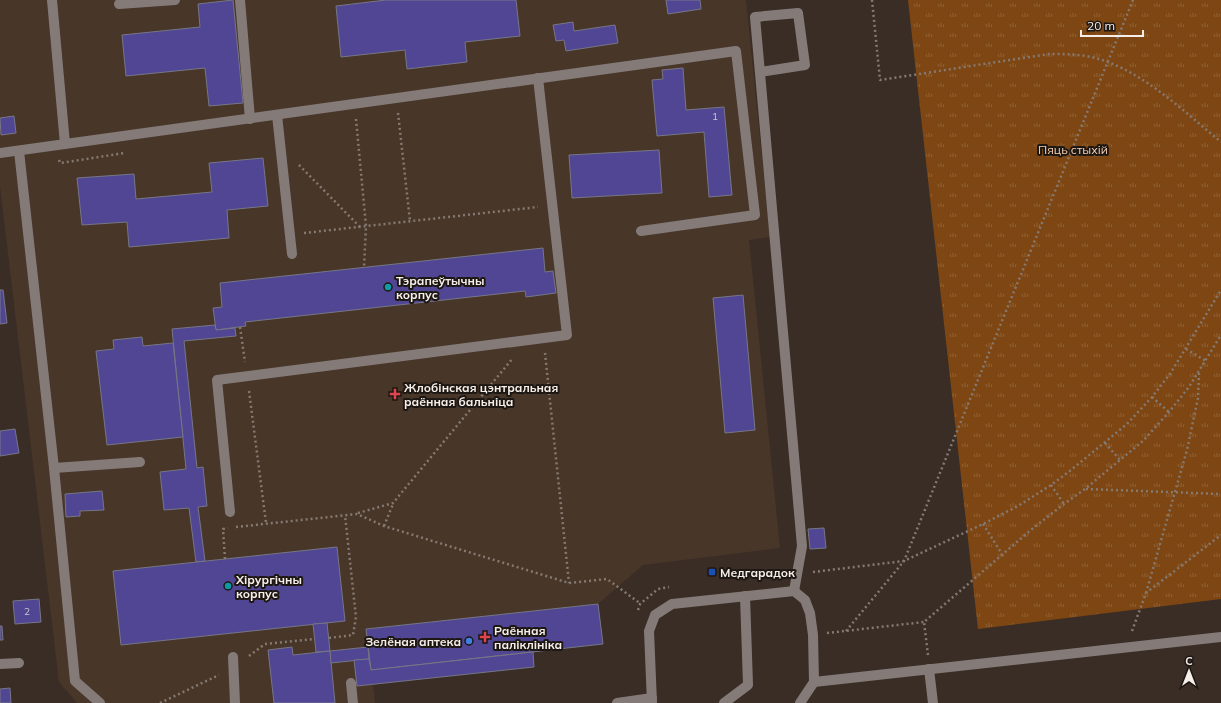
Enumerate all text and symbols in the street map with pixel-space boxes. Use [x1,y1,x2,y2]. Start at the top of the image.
scale bar [1081,12,1143,38]
text: 20 m [1087,18,1115,33]
house number: 1 [712,110,718,123]
park label: Пяць стыхій [1038,142,1108,157]
place label: Тэрапеўтычны корпус [396,273,484,302]
marker: Тэрапеўтычны корпус [383,282,393,292]
place label: Жлобінская цэнтральная раённая бальніца [404,380,558,409]
marker: Жлобінская цэнтральная раённая бальніца [389,388,401,400]
place label: Медгарадок [720,565,795,580]
marker: Медгарадок [707,567,717,577]
place label: Хірургічны корпус [235,572,302,601]
marker: Хірургічны корпус [223,581,233,591]
house number: 2 [24,605,30,618]
place label: Раённая паліклініка [494,623,562,652]
marker: Раённая паліклініка [479,631,491,643]
place label: Зелёная аптека [365,634,461,649]
marker: Зелёная аптека [464,636,474,646]
north arrow [1169,651,1209,691]
text: С [1185,654,1193,668]

